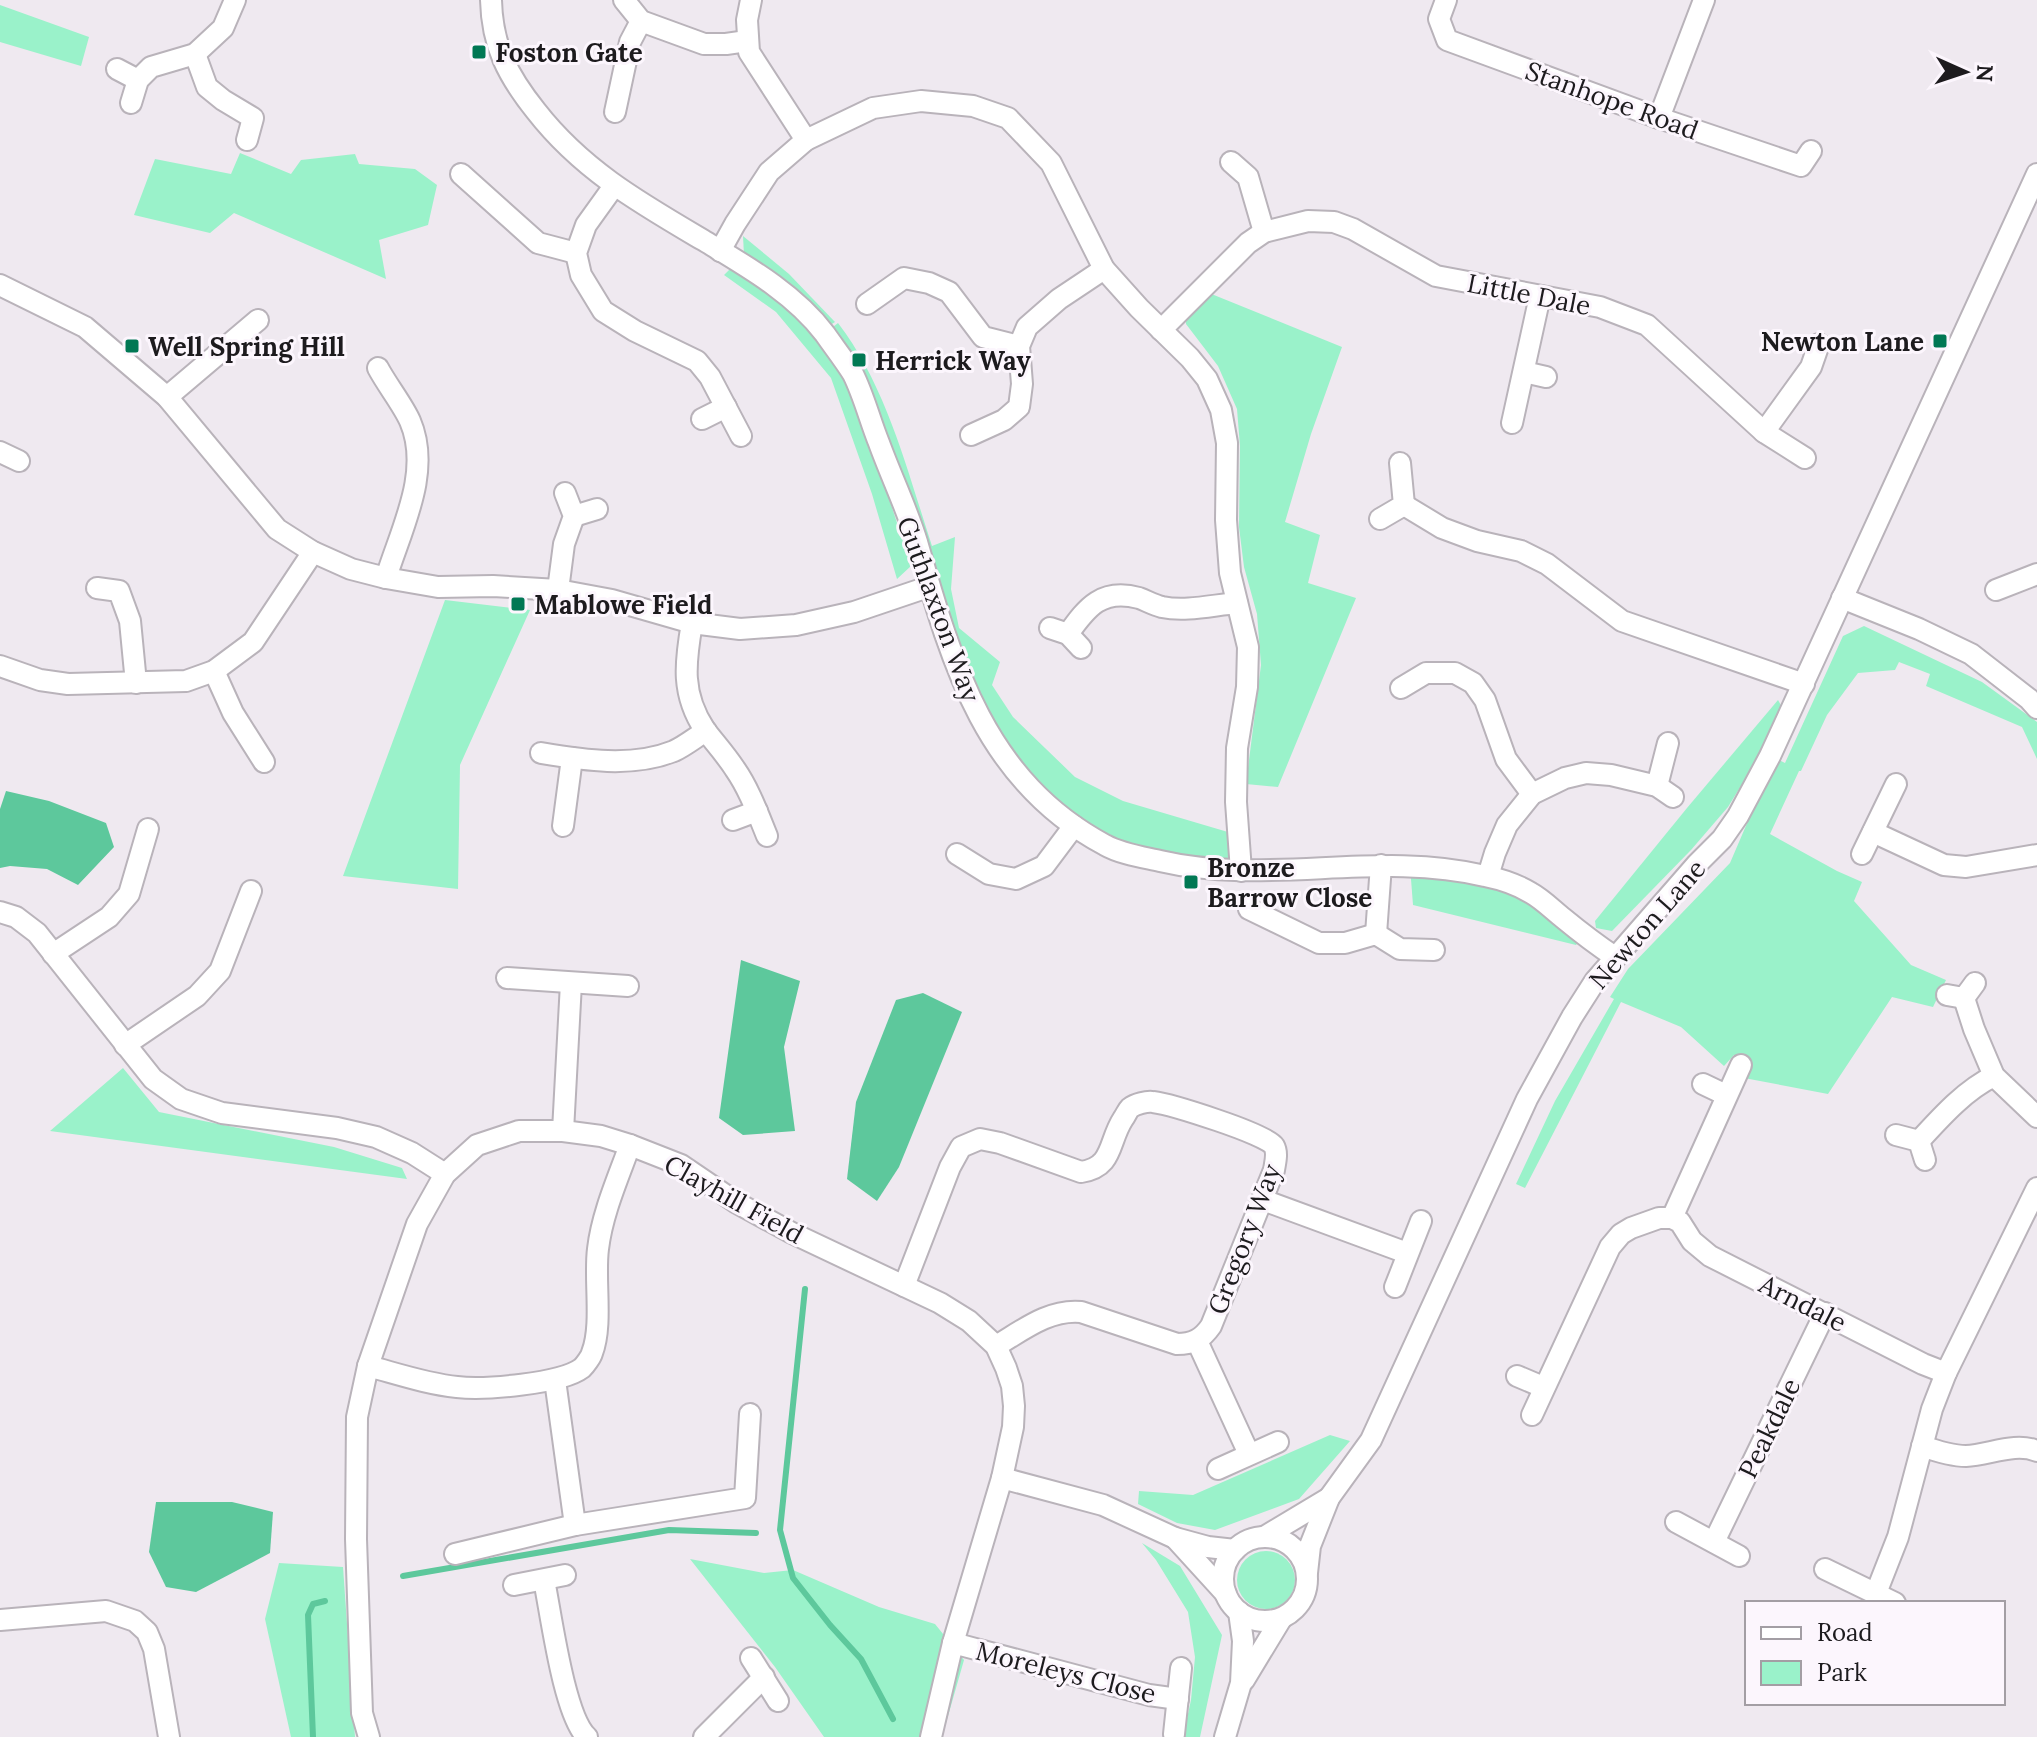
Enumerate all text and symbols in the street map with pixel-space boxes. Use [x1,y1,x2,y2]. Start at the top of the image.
north arrow [1925,32,2005,112]
place label: Foston Gate [495,36,643,69]
marker: Foston Gate [470,43,488,61]
street label: Stanhope Road [1521,53,1703,147]
text: N [1971,64,1999,82]
street label: Little Dale [1465,266,1593,322]
place label: Newton Lane [1761,325,1924,358]
place label: Well Spring Hill [148,330,345,363]
marker: Newton Lane [1931,332,1949,350]
marker: Well Spring Hill [123,337,141,355]
place label: Herrick Way [875,344,1031,377]
marker: Herrick Way [850,351,868,369]
street label: Guthlaxton Way [890,512,988,706]
place label: Mablowe Field [534,588,712,621]
marker: Mablowe Field [509,595,527,613]
place label: Bronze Barrow Close [1207,851,1372,914]
street label: Newton Lane [1582,852,1712,996]
marker: Bronze Barrow Close [1182,873,1200,891]
street label: Clayhill Field [659,1147,809,1251]
street label: Gregory Way [1200,1159,1288,1319]
street label: Arndale [1753,1267,1852,1339]
street label: Peakdale [1731,1373,1807,1483]
legend [1745,1601,2005,1705]
text: Road [1817,1617,1873,1648]
street label: Moreleys Close [973,1634,1159,1710]
text: Park [1817,1657,1867,1688]

